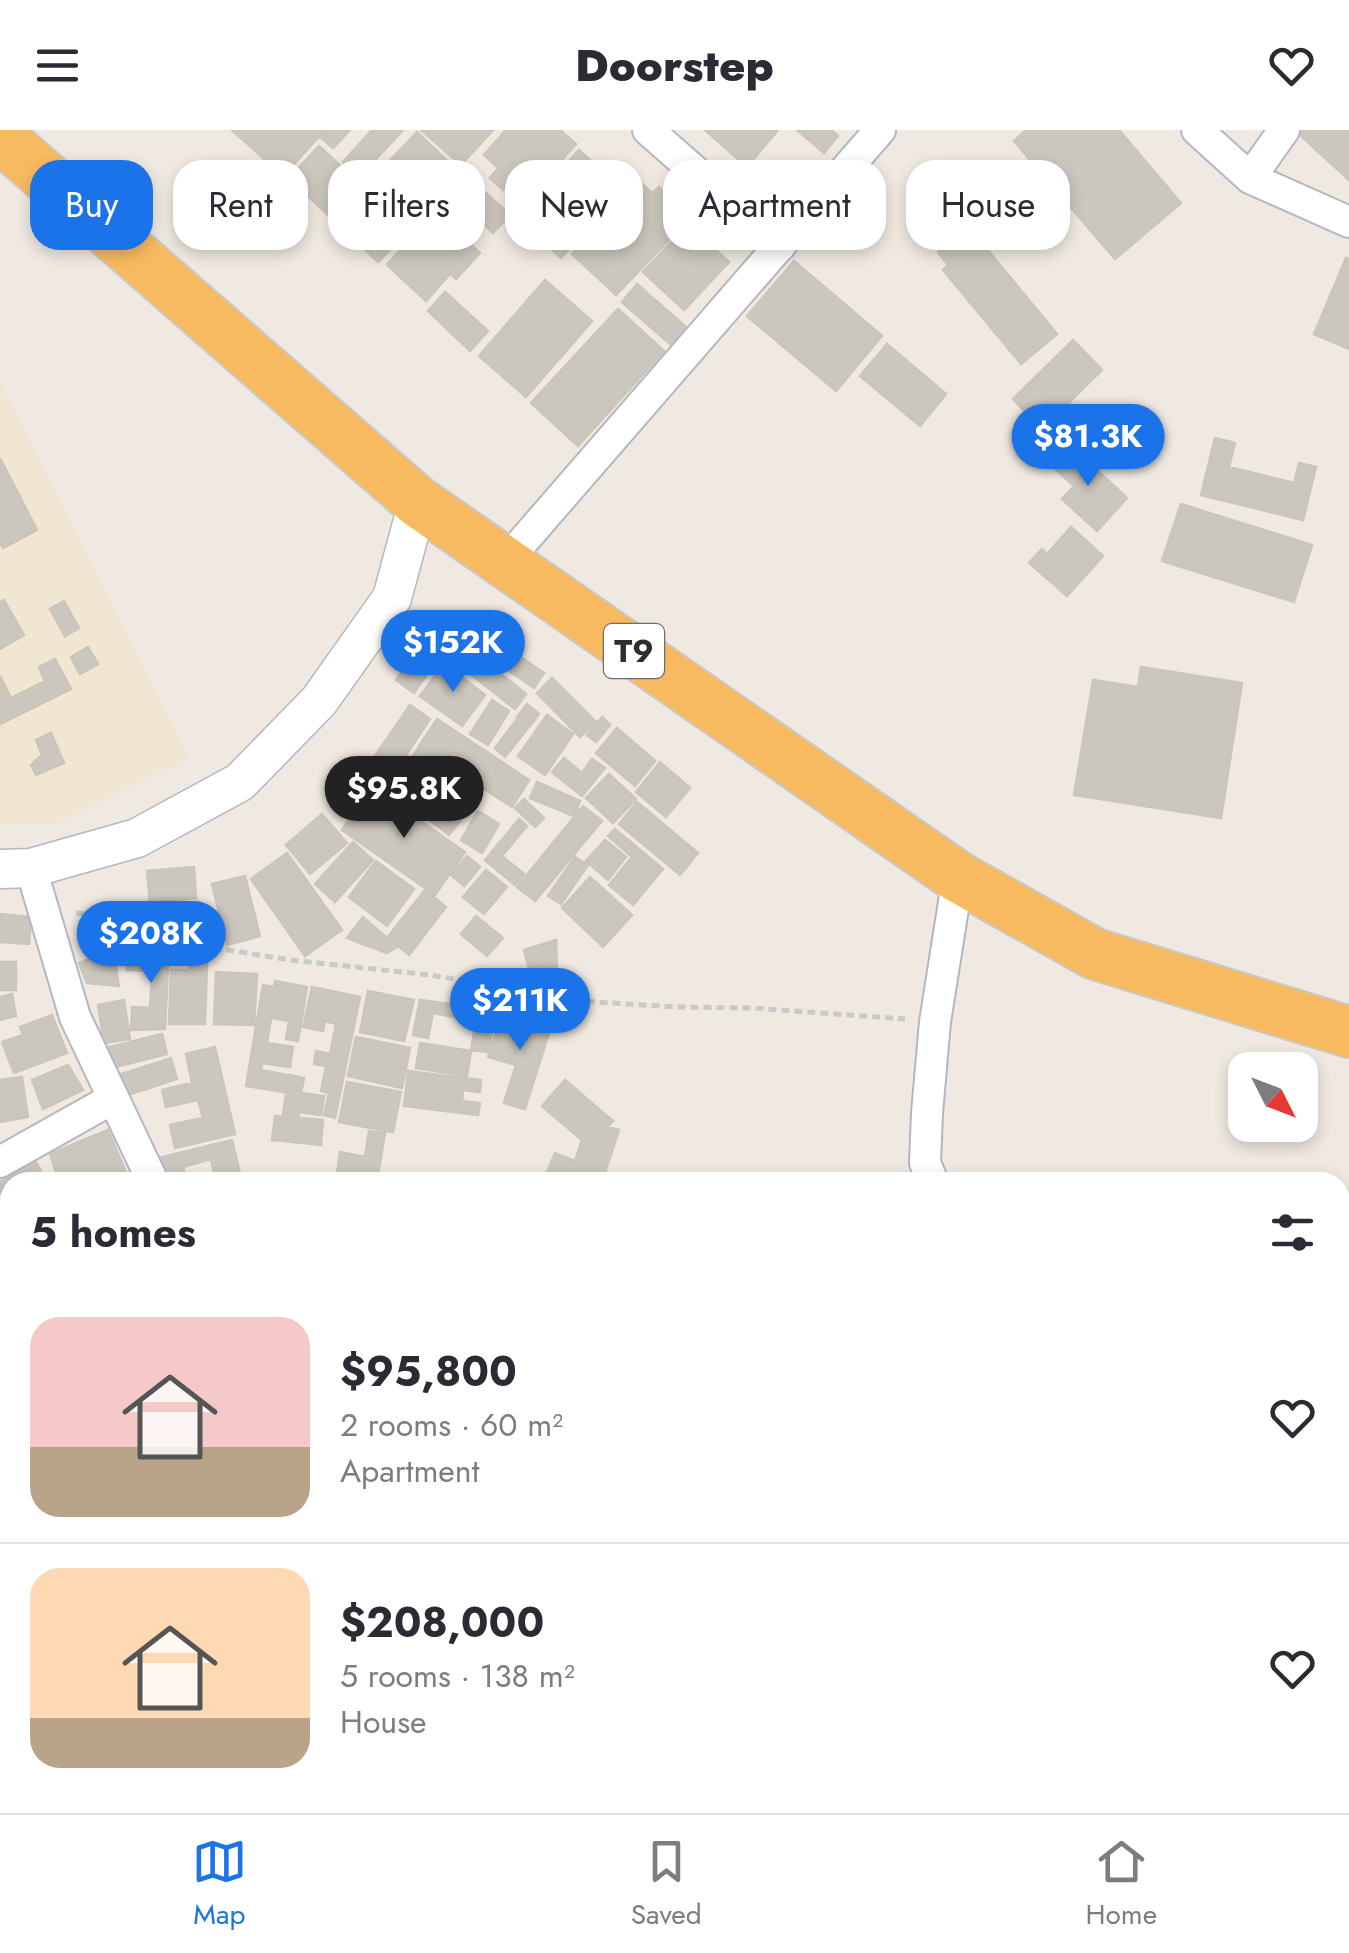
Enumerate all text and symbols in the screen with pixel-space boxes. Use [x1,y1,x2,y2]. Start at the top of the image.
text: Doorstep [575,33,774,98]
icon: menu [30,38,85,93]
icon: heart [1264,38,1319,93]
chip: Buy [30,160,153,250]
chip: Rent [173,160,308,250]
chip: Filters [328,160,485,250]
chip: New [505,160,643,250]
chip: Apartment [663,160,886,250]
chip: House [906,160,1070,250]
pin: $81.3K [1007,404,1169,489]
text: $81.3K [1034,413,1142,459]
pin: $152K [383,610,523,695]
text: $152K [403,619,503,665]
road number: T9 [604,624,664,678]
pin: $95.8K [323,756,485,841]
text: $95.8K [347,765,461,811]
pin: $208K [81,901,221,986]
text: $208K [99,910,203,956]
pin: $211K [450,968,590,1053]
text: $211K [472,977,568,1023]
north arrow [1228,1052,1318,1142]
map controls [1228,1052,1318,1142]
text: 5 homes [30,1202,196,1263]
icon: filters [1265,1205,1320,1260]
text: $95,800 [340,1341,517,1402]
icon: home [110,1357,230,1477]
icon: heart [1265,1390,1320,1445]
text: 2 rooms · 60 m² [340,1402,563,1448]
text: Apartment [340,1448,479,1494]
text: $208,000 [340,1592,544,1653]
icon: home [110,1608,230,1728]
icon: heart [1265,1641,1320,1696]
text: 5 rooms · 138 m² [340,1653,575,1699]
text: House [340,1699,427,1745]
tab: Map [192,1834,247,1935]
tab: Saved [631,1834,702,1935]
tab: Home [1085,1834,1157,1935]

